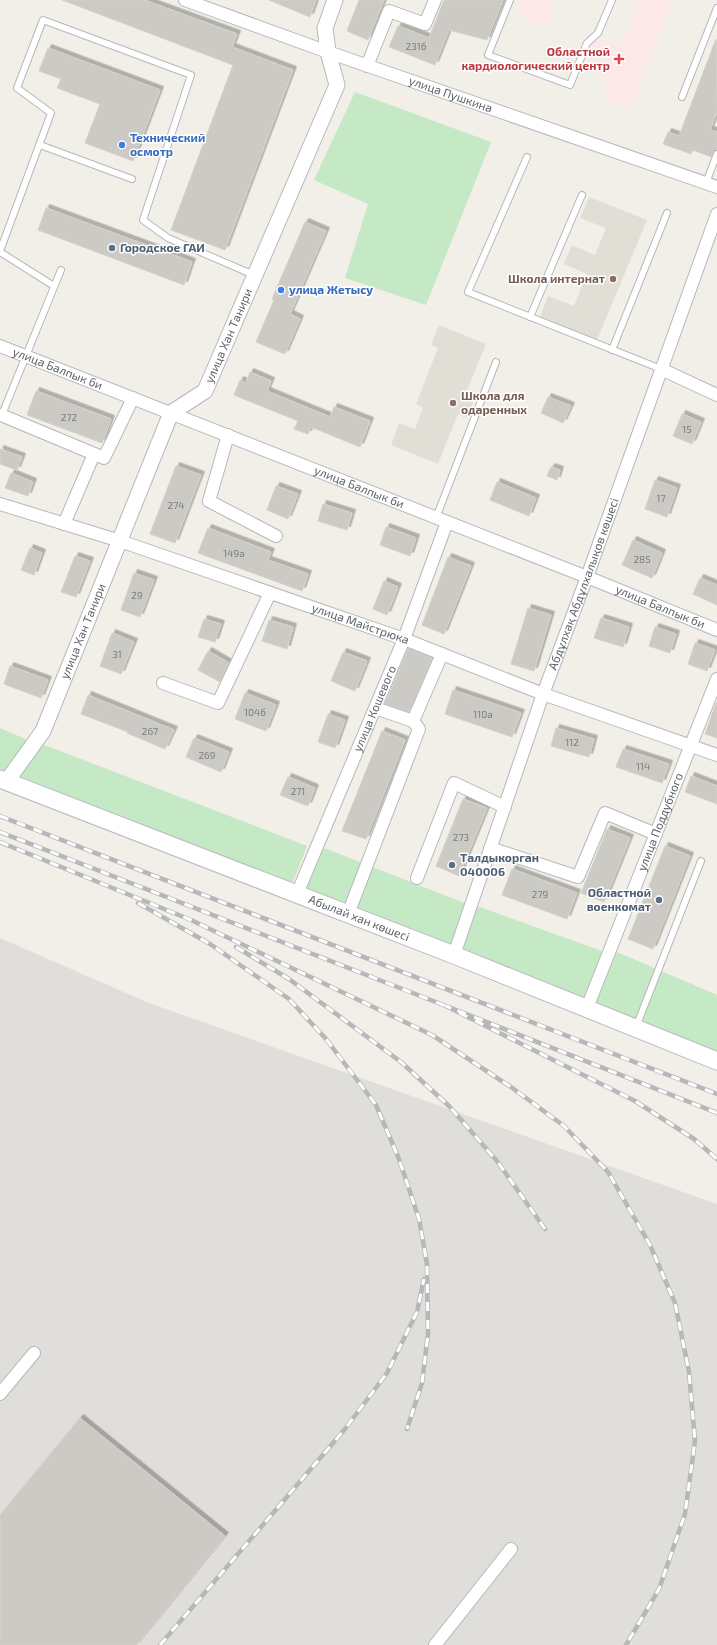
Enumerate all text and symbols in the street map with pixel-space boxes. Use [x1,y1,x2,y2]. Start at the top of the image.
house number: 231б [406,40,427,52]
place label: Областной кардиологический центр [461,44,610,72]
marker: Областной кардиологический центр [613,53,625,65]
street label: улица Пушкина [407,73,495,115]
place label: Технический осмотр [130,130,205,158]
marker: Технический осмотр [117,140,127,150]
place label: Городское ГАИ [120,240,205,254]
marker: Городское ГАИ [107,243,117,253]
place label: Школа интернат [508,271,605,285]
marker: Школа интернат [608,274,618,284]
place label: улица Жетысу [289,282,373,296]
marker: улица Жетысу [276,285,286,295]
street label: улица Хан Танири [201,286,254,385]
street label: улица Балпык би [11,344,105,392]
place label: Школа для одаренных [461,388,527,416]
marker: Школа для одаренных [448,398,458,408]
house number: 272 [61,411,78,423]
house number: 15 [682,423,692,435]
street label: улица Балпык би [312,462,407,510]
house number: 17 [656,492,666,504]
street label: Абдұлхақ Абдұлхалықов көшесі [545,496,621,672]
house number: 274 [168,499,184,511]
house number: 149а [223,547,245,559]
house number: 285 [633,553,651,565]
street label: улица Хан Танири [57,581,108,681]
street label: улица Балпык би [613,581,708,630]
house number: 29 [131,589,143,601]
street label: улица Майстрюка [310,600,412,646]
house number: 31 [112,648,122,660]
street label: улица Кошевого [350,663,398,754]
house number: 104б [244,706,266,718]
house number: 110а [473,708,493,720]
house number: 267 [142,725,158,737]
house number: 112 [565,736,579,748]
house number: 269 [198,749,216,761]
house number: 114 [636,760,650,772]
street label: улица Поддубного [634,770,685,873]
house number: 271 [291,785,305,797]
house number: 273 [453,831,469,843]
place label: Талдыкорган 040006 [460,850,539,878]
marker: Талдыкорган 040006 [447,860,457,870]
place label: Областной военкомат [587,885,651,913]
house number: 279 [532,888,549,900]
street label: Абылай хан көшесі [307,891,412,943]
marker: Областной военкомат [654,895,664,905]

